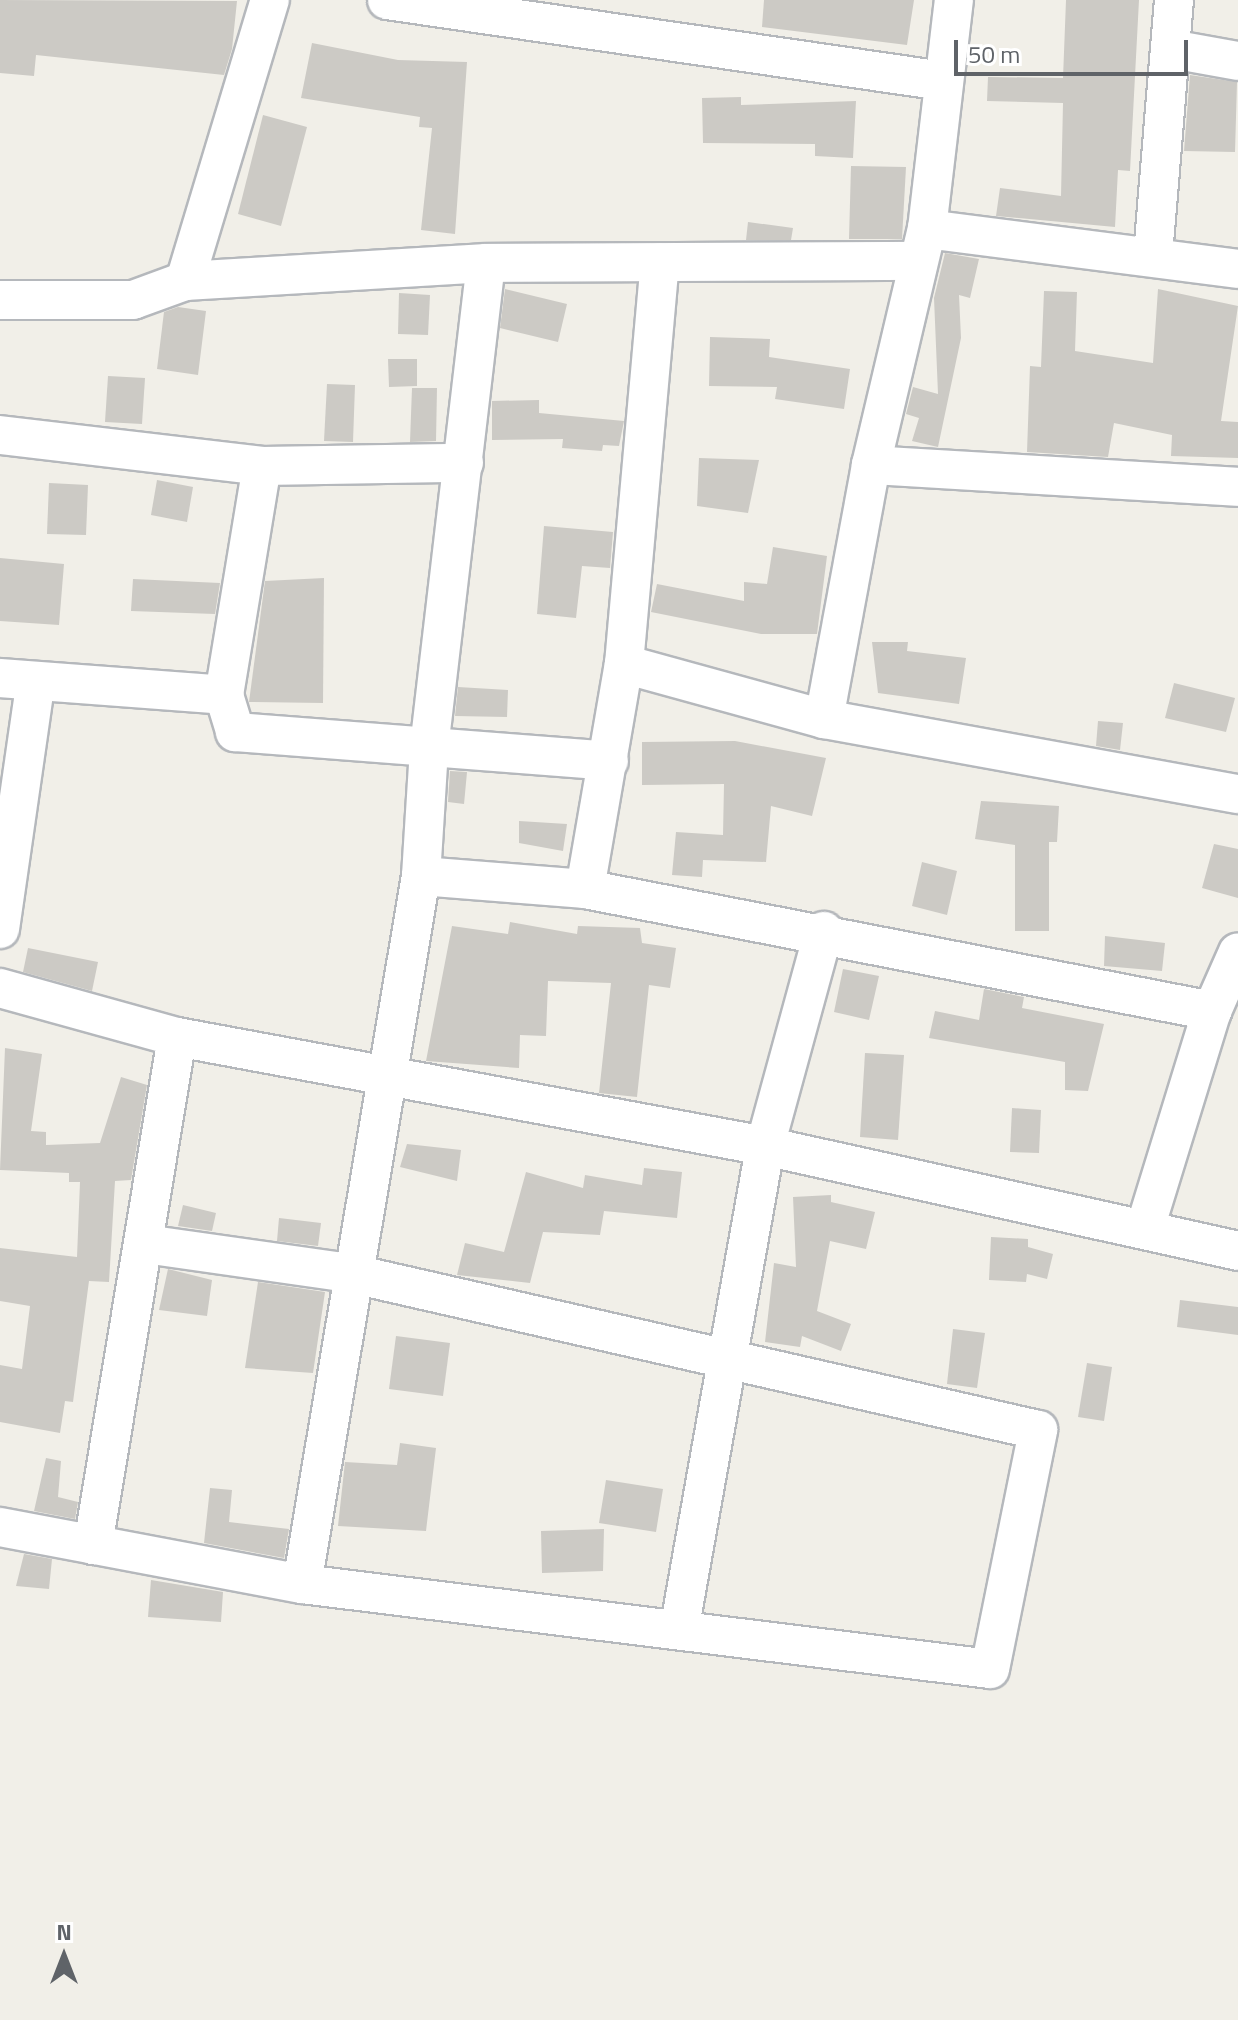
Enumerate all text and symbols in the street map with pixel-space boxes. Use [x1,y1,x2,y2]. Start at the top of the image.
scale bar [958,24,1192,74]
text: 50 m [968,36,1020,72]
text: N [56,1915,72,1949]
north arrow [24,1916,104,1996]

